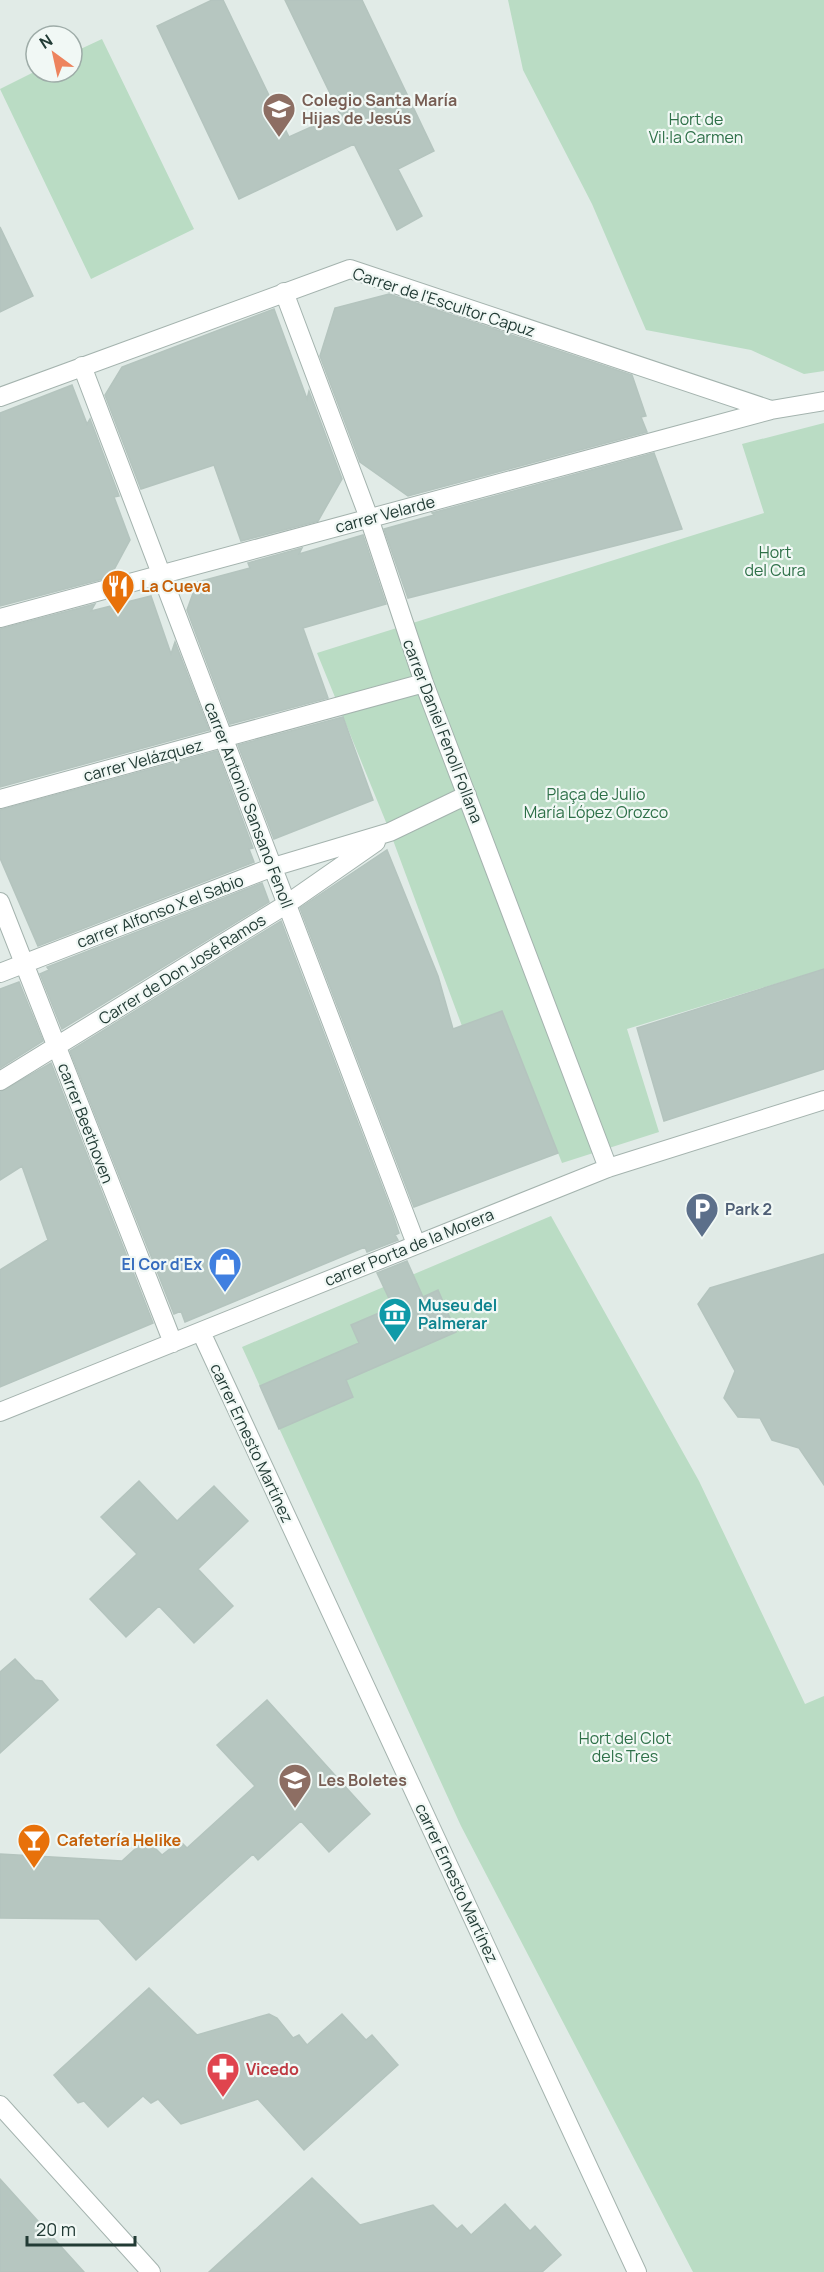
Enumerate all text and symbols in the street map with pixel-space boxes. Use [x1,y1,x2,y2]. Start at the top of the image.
north arrow [24,24,84,84]
text: N [35,29,57,54]
place label: Colegio Santa María Hijas de Jesús [302,89,457,129]
school or university icon: Colegio Santa María Hijas de Jesús [261,91,297,138]
park label: Hort de Vil·la Carmen [649,108,743,148]
street label: Carrer de l'Escultor Capuz [350,262,538,342]
street label: carrer Velarde [333,490,437,538]
park label: Hort del Cura [744,541,806,581]
restaurant icon: La Cueva [100,568,136,615]
place label: La Cueva [141,575,211,597]
street label: carrer Daniel Fenoll Follana [398,636,488,826]
street label: carrer Antonio Sansano Fenoll [199,699,299,911]
street label: carrer Velázquez [81,733,205,787]
park label: Plaça de Julio María López Orozco [524,783,668,823]
street label: carrer Alfonso X el Sabio [73,869,247,953]
street label: Carrer de Don José Ramos [94,909,270,1029]
street label: carrer Beethoven [53,1060,119,1186]
parking icon: Park 2 [684,1191,720,1238]
place label: Park 2 [725,1198,772,1220]
street label: carrer Porta de la Morera [321,1203,497,1291]
shop icon: El Cor d'Ex [207,1246,243,1293]
place label: El Cor d'Ex [121,1253,202,1275]
place label: Museu del Palmerar [418,1294,497,1334]
museum icon: Museu del Palmerar [377,1296,413,1343]
street label: carrer Ernesto Martínez [205,1360,299,1526]
park label: Hort del Clot dels Tres [579,1727,671,1767]
school or university icon: Les Boletes [277,1762,313,1809]
place label: Les Boletes [318,1769,407,1791]
street label: carrer Ernesto Martínez [410,1800,504,1966]
bar icon: Cafetería Helike [16,1822,52,1869]
place label: Cafetería Helike [57,1829,181,1851]
pharmacy icon: Vicedo [205,2051,241,2098]
place label: Vicedo [246,2058,299,2080]
scale bar [27,2209,135,2247]
text: 20 m [36,2217,76,2241]

